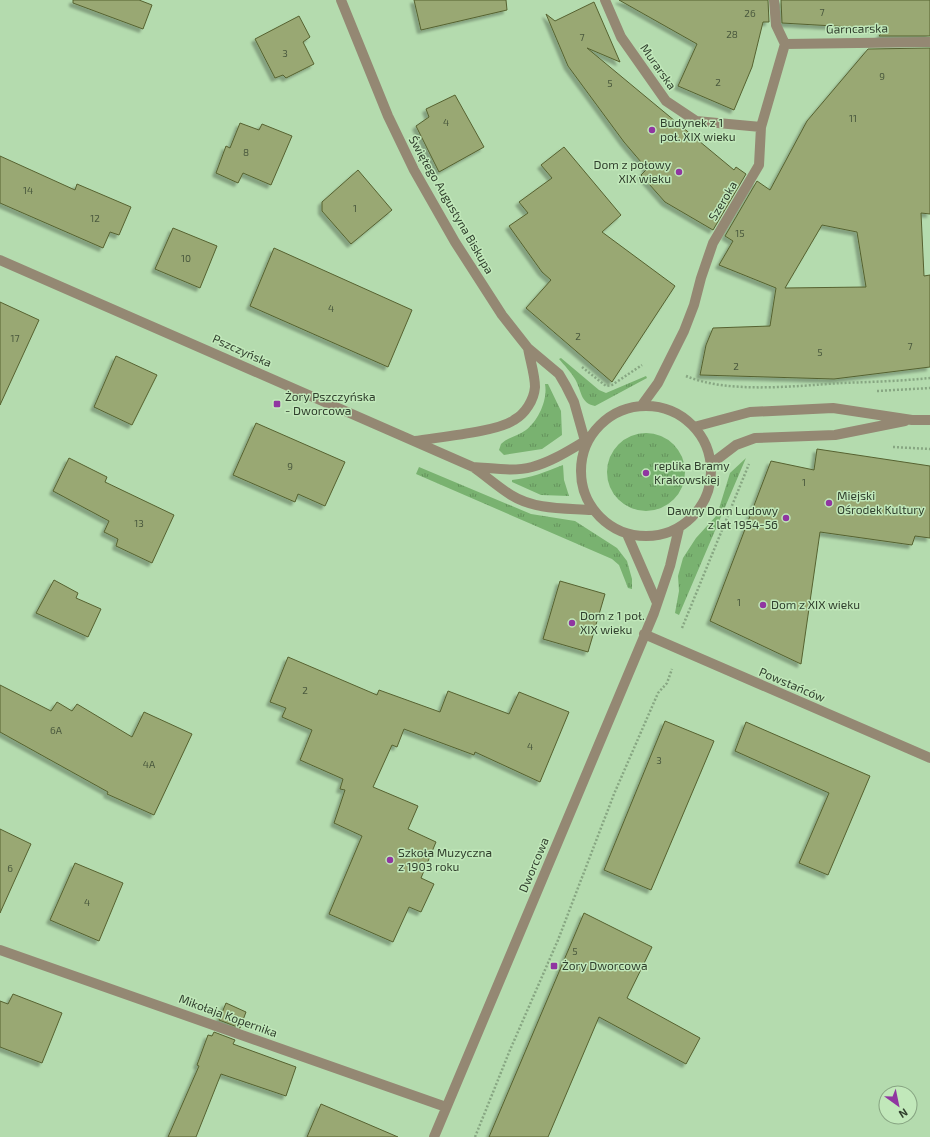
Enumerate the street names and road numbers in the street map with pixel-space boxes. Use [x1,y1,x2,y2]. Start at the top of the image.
street label: Garncarska [826,20,888,36]
street label: Murarska [638,41,680,92]
street label: Świętego Augustyna Biskupa [407,133,497,276]
street label: Szeroka [705,178,739,223]
street label: Pszczyńska [211,331,274,369]
street label: Powstańców [757,664,828,704]
street label: Dworcowa [515,835,551,894]
street label: Mikołaja Kopernika [177,991,279,1040]

